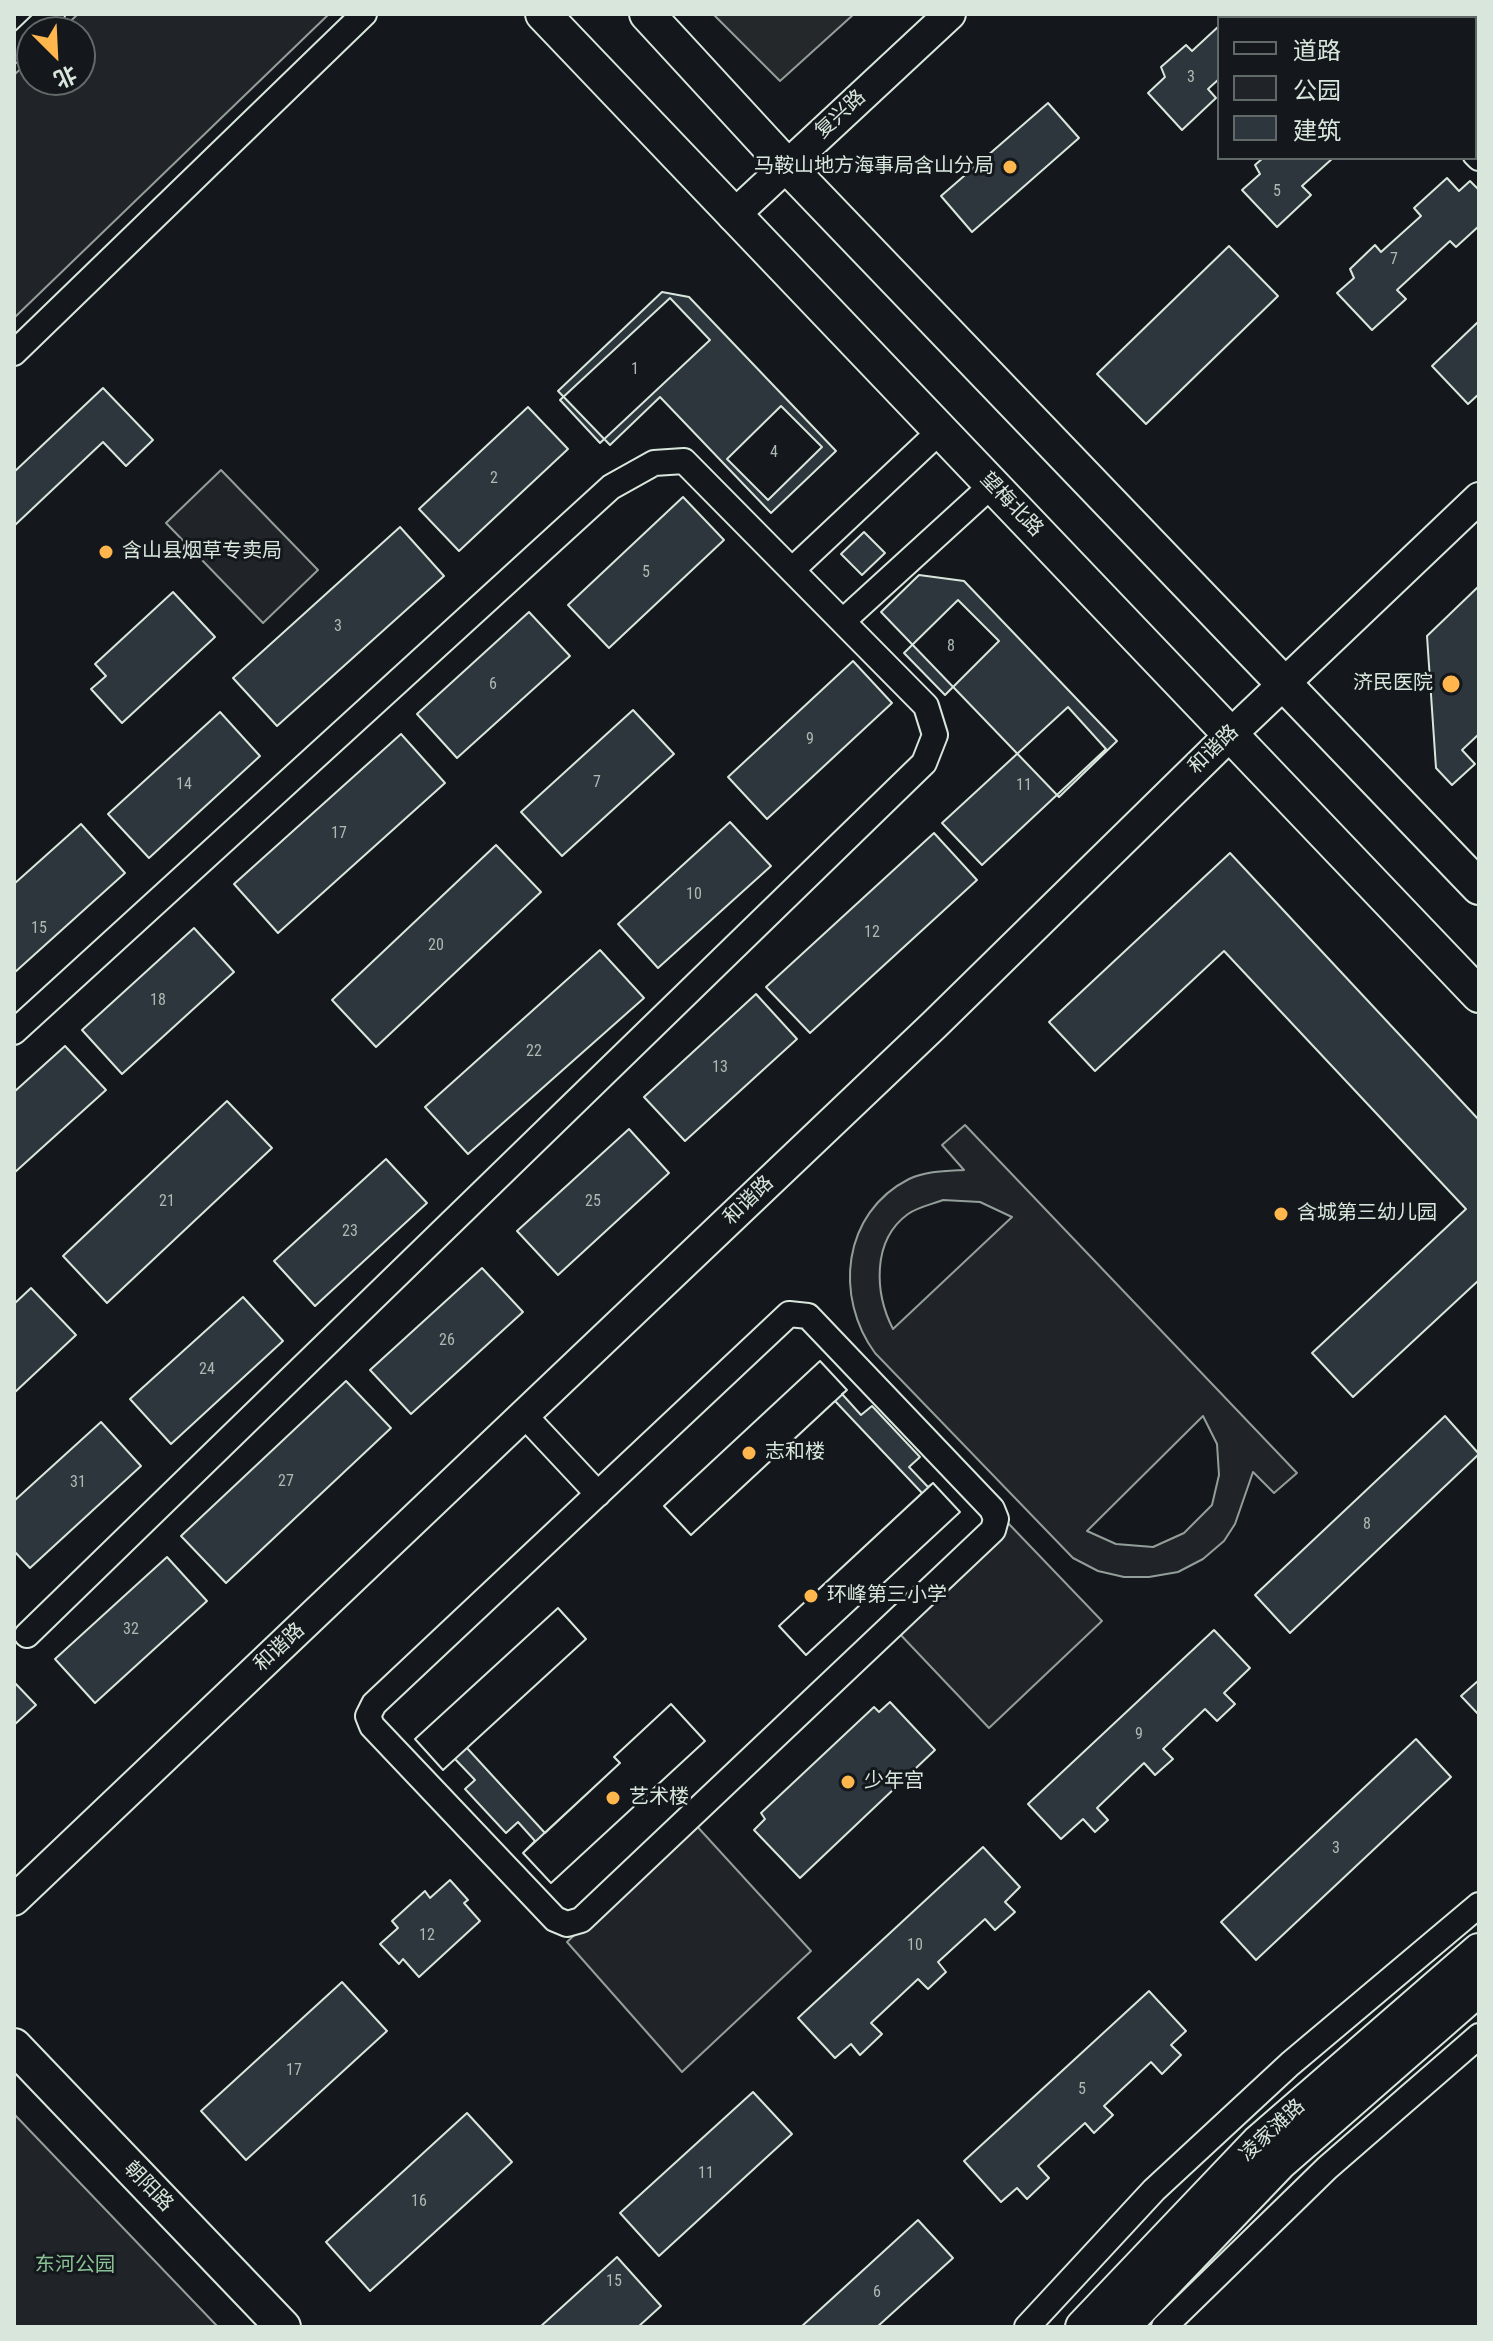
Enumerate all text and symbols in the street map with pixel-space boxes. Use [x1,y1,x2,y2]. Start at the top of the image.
north arrow [16,16,96,96]
legend [1217,16,1477,160]
text: 道路 [1293,37,1341,65]
text: 北 [50,61,80,92]
house number: 3 [1187,68,1195,88]
text: 公园 [1293,77,1341,105]
street label: 复兴路 [811,86,871,144]
text: 建筑 [1293,117,1341,145]
place label: 马鞍山地方海事局含山分局 [754,155,994,179]
marker: 马鞍山地方海事局含山分局 [1001,158,1019,176]
house number: 5 [1273,182,1281,202]
house number: 7 [1390,250,1398,270]
house number: 1 [631,360,639,380]
house number: 4 [770,443,778,463]
street label: 望梅北路 [975,468,1047,542]
house number: 2 [490,469,498,489]
place label: 含山县烟草专卖局 [122,540,282,564]
marker: 含山县烟草专卖局 [97,543,115,561]
house number: 5 [642,563,650,583]
house number: 3 [334,617,342,637]
house number: 8 [947,637,955,657]
place label: 济民医院 [1353,672,1433,696]
marker: 济民医院 [1440,673,1462,695]
house number: 6 [489,675,497,695]
street label: 和谐路 [1184,721,1244,779]
house number: 9 [806,730,814,750]
house number: 7 [593,773,601,793]
house number: 14 [176,775,192,795]
house number: 11 [1016,776,1032,796]
house number: 17 [331,824,347,844]
house number: 10 [686,885,702,905]
house number: 15 [31,919,47,939]
house number: 12 [864,923,880,943]
house number: 20 [428,936,444,956]
house number: 18 [150,991,166,1011]
house number: 22 [526,1042,542,1062]
house number: 13 [712,1058,728,1078]
street label: 和谐路 [719,1172,779,1230]
house number: 21 [159,1192,175,1212]
house number: 25 [585,1192,601,1212]
place label: 含城第三幼儿园 [1297,1202,1437,1226]
marker: 含城第三幼儿园 [1272,1205,1290,1223]
house number: 23 [342,1222,358,1242]
house number: 26 [439,1331,455,1351]
house number: 24 [199,1360,215,1380]
place label: 志和楼 [765,1441,825,1465]
marker: 志和楼 [740,1444,758,1462]
house number: 27 [278,1472,294,1492]
house number: 31 [70,1473,86,1493]
house number: 8 [1363,1515,1371,1535]
place label: 环峰第三小学 [827,1584,947,1608]
marker: 环峰第三小学 [802,1587,820,1605]
street label: 和谐路 [250,1619,310,1677]
house number: 32 [123,1620,139,1640]
house number: 9 [1135,1725,1143,1745]
place label: 少年宫 [864,1770,924,1794]
marker: 少年宫 [839,1773,857,1791]
place label: 艺术楼 [629,1786,689,1810]
marker: 艺术楼 [604,1789,622,1807]
house number: 3 [1332,1839,1340,1859]
house number: 12 [419,1926,435,1946]
house number: 10 [907,1936,923,1956]
house number: 17 [286,2061,302,2081]
house number: 5 [1078,2080,1086,2100]
street label: 凌家滩路 [1236,2095,1310,2167]
street label: 朝阳路 [119,2157,177,2217]
house number: 11 [698,2164,714,2184]
house number: 16 [411,2192,427,2212]
park label: 东河公园 [35,2254,115,2278]
house number: 15 [606,2272,622,2292]
house number: 6 [873,2283,881,2303]

